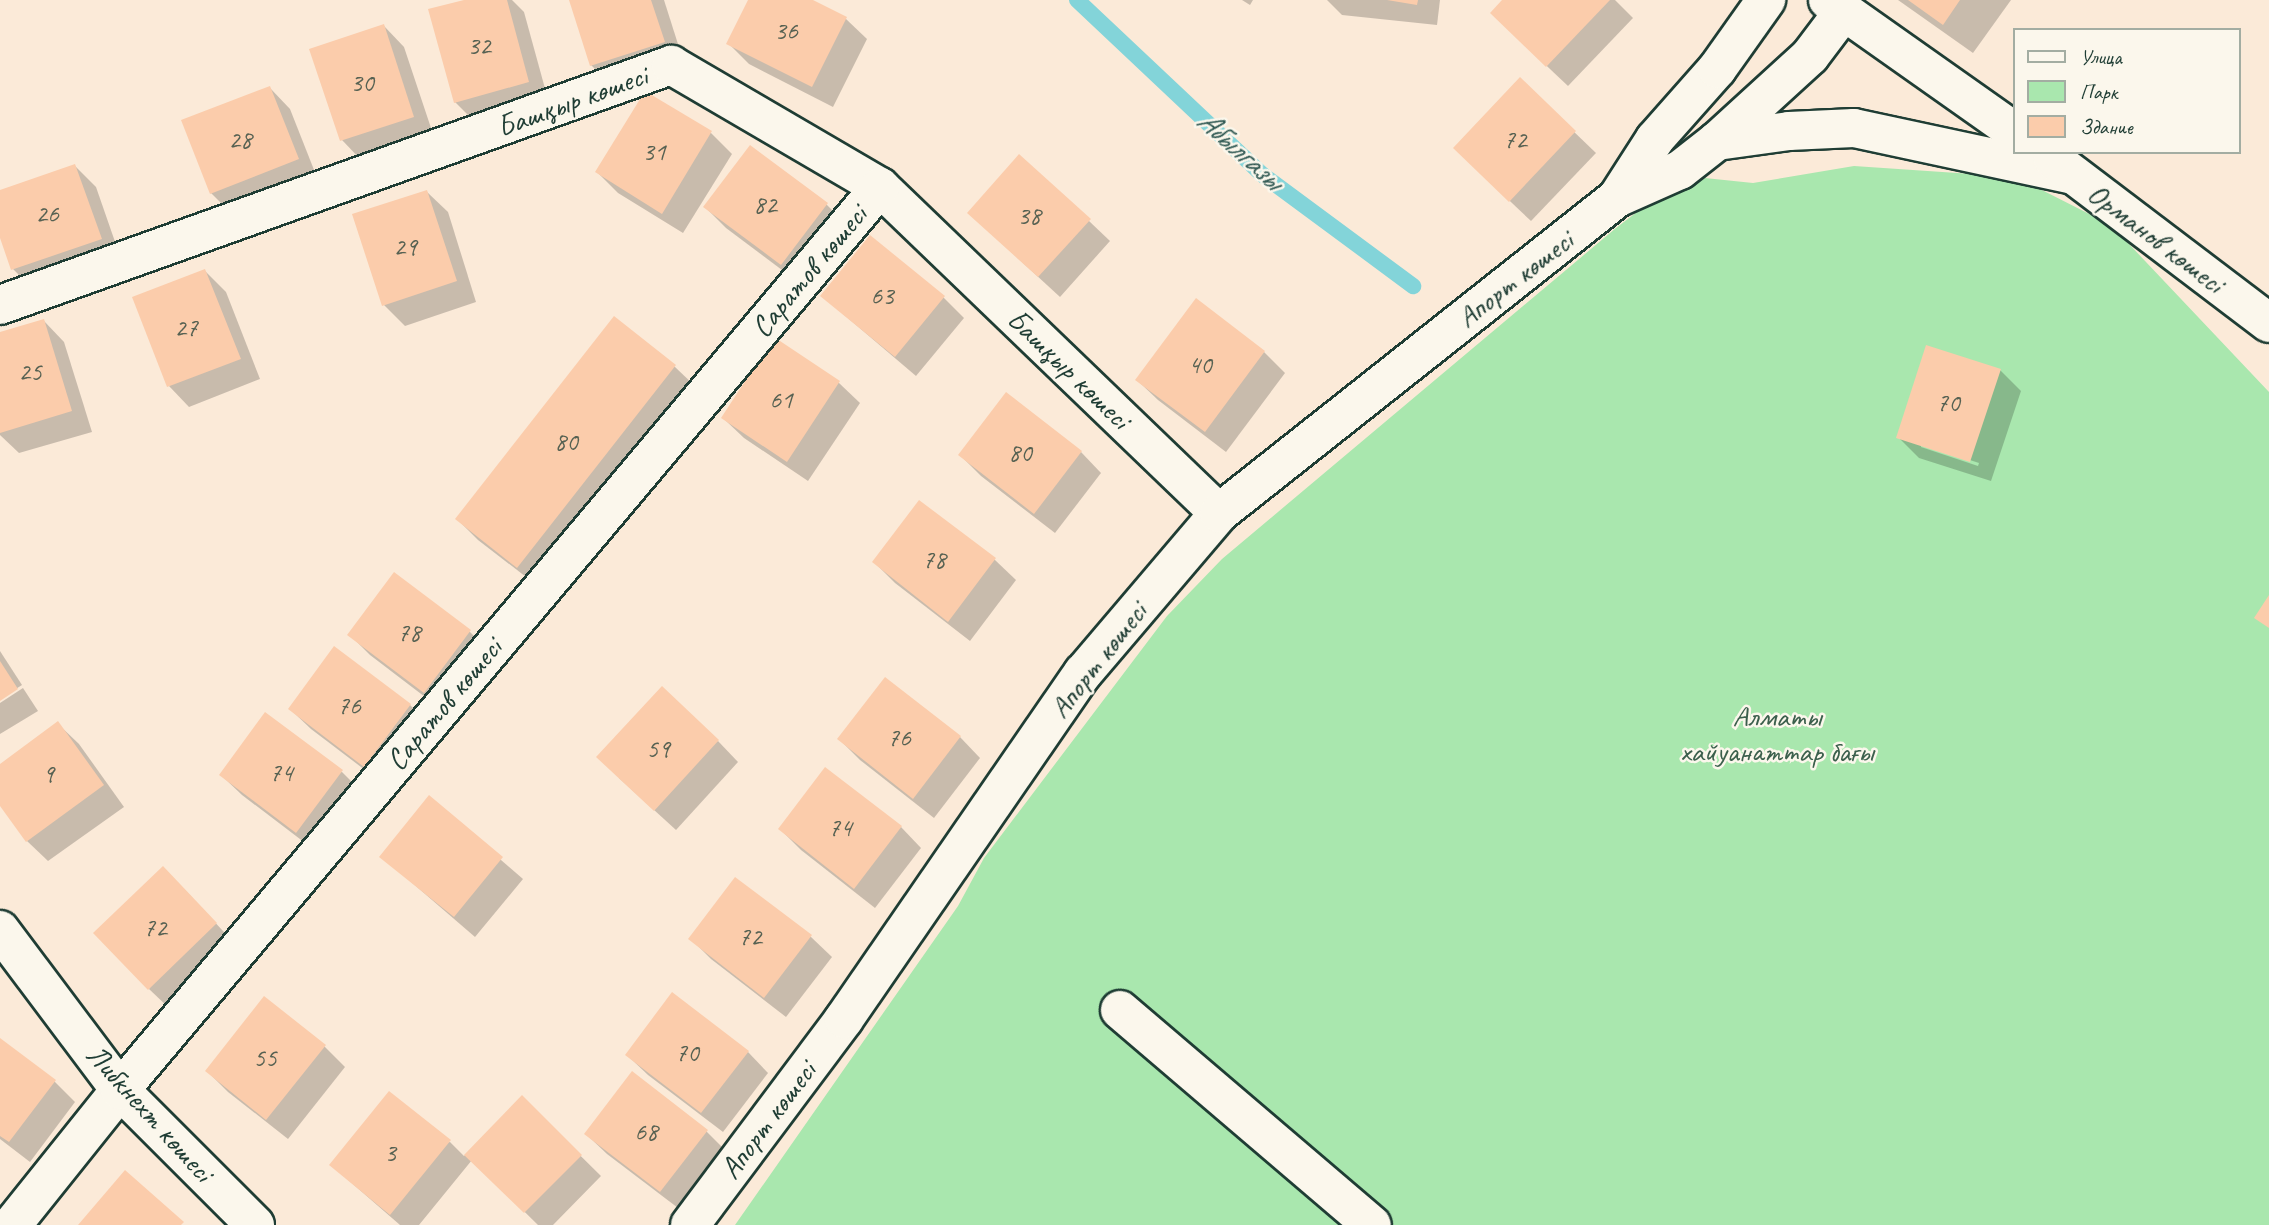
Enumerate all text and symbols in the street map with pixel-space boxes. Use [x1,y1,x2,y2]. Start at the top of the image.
house number: 36 [774,15,798,47]
legend [2014,28,2241,154]
house number: 32 [467,30,491,62]
text: Улица [2080,44,2122,70]
street label: Башқыр көшесі [492,57,652,145]
house number: 30 [350,67,374,99]
text: Парк [2080,79,2117,105]
water label: Абылгазы [1189,102,1291,198]
text: Здание [2080,114,2133,140]
house number: 28 [228,124,252,156]
house number: 72 [1503,124,1527,156]
house number: 31 [642,136,666,168]
street label: Орманов көшесі [2081,175,2231,301]
house number: 82 [753,189,777,221]
house number: 26 [35,198,59,230]
street label: Саратов көшесі [743,198,875,344]
house number: 38 [1017,200,1041,232]
street label: Апорт көшесі [1450,222,1580,336]
house number: 29 [393,231,417,263]
house number: 63 [870,280,894,312]
street label: Башқыр көшесі [1000,301,1138,437]
house number: 27 [174,312,198,344]
house number: 40 [1188,349,1212,381]
house number: 25 [18,356,42,388]
house number: 61 [769,384,793,416]
house number: 70 [1936,387,1960,419]
house number: 80 [554,426,578,458]
house number: 80 [1008,437,1032,469]
house number: 78 [922,544,946,576]
street label: Апорт көшесі [1041,595,1155,725]
house number: 78 [397,617,421,649]
street label: Саратов көшесі [378,631,510,777]
house number: 76 [337,690,361,722]
park label: Алматы хайуанаттар бағы [1679,698,1875,768]
house number: 76 [887,722,911,754]
house number: 59 [646,733,670,765]
house number: 74 [269,757,293,789]
house number: 9 [42,758,54,790]
house number: 74 [828,812,852,844]
house number: 72 [143,912,167,944]
house number: 72 [738,921,762,953]
street label: Либкнехт көшесі [79,1037,221,1189]
house number: 70 [675,1037,699,1069]
house number: 55 [253,1042,277,1074]
street label: Апорт көшесі [712,1054,824,1186]
house number: 68 [634,1116,658,1148]
house number: 3 [384,1137,396,1169]

